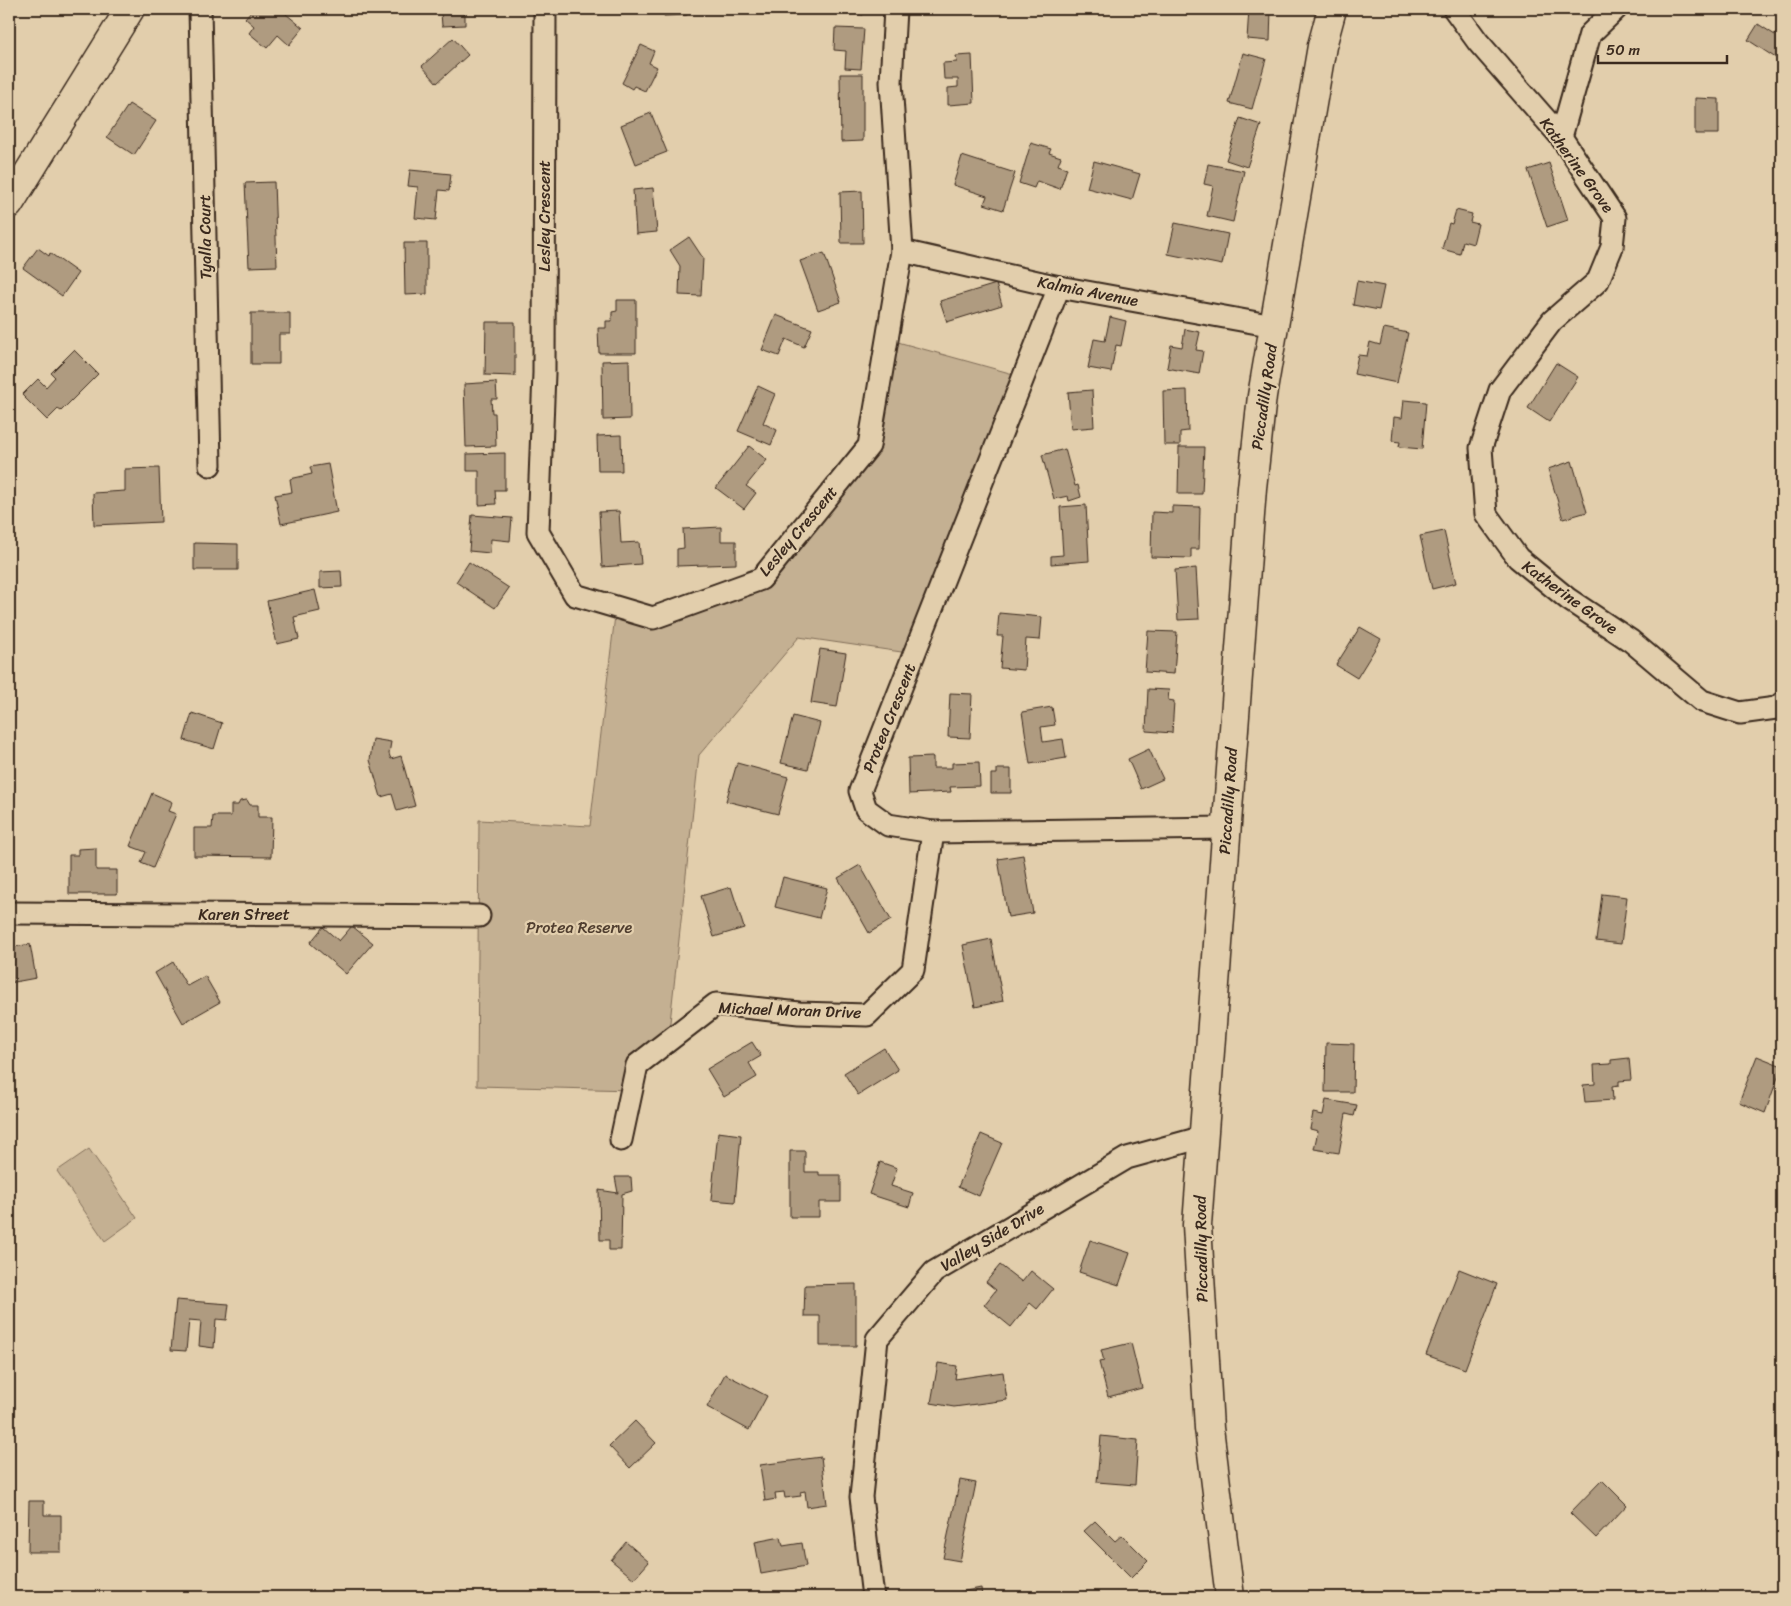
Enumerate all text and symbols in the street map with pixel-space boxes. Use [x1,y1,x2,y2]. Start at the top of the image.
scale bar [1598,32,1727,64]
text: 50 m [1606,37,1641,63]
street label: Katherine Grove [1532,111,1622,220]
street label: Lesley Crescent [530,160,559,272]
street label: Tyalla Court [190,194,220,280]
street label: Kalmia Avenue [1035,267,1141,315]
street label: Piccadilly Road [1242,341,1286,452]
street label: Lesley Crescent [751,479,845,583]
street label: Katherine Grove [1516,552,1625,642]
street label: Protea Crescent [854,659,924,777]
street label: Piccadilly Road [1210,745,1246,855]
street label: Karen Street [198,900,290,929]
park label: Protea Reserve [526,913,632,942]
street label: Michael Moran Drive [718,993,862,1027]
street label: Valley Side Drive [934,1194,1050,1280]
street label: Piccadilly Road [1186,1194,1216,1303]

